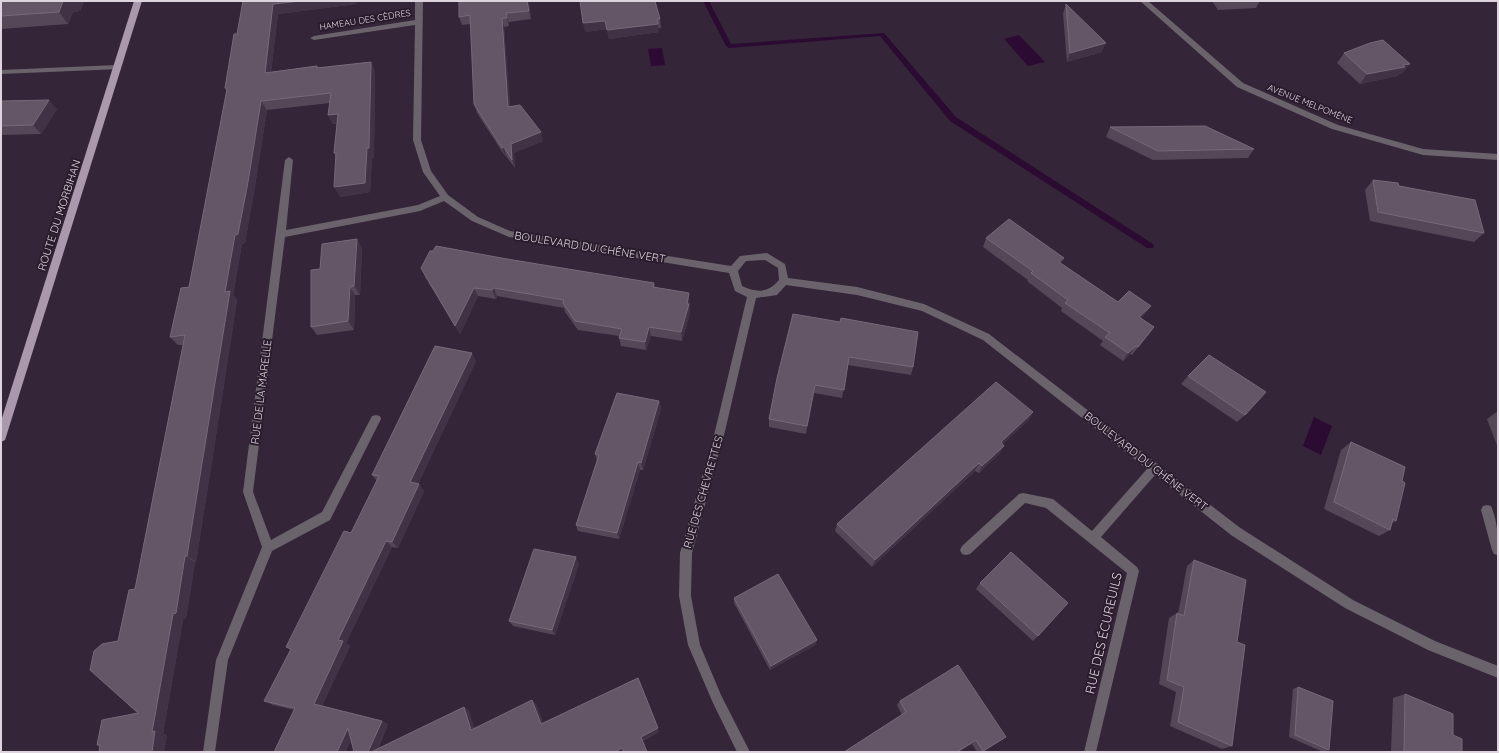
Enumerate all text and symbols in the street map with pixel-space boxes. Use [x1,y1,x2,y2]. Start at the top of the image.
street label: HAMEAU DES CÈDRES [319,7,411,32]
street label: AVENUE MELPOMÈNE [1266,81,1354,126]
street label: ROUTE DU MORBIHAN [34,158,84,272]
street label: BOULEVARD DU CHÊNE VERT [514,228,667,266]
street label: RUE DE LA MARELLE [248,339,274,445]
street label: BOULEVARD DU CHÊNE VERT [1082,408,1211,514]
street label: RUE DES CHEVRETTES [680,434,726,550]
street label: RUE DES ÉCUREUILS [1081,571,1125,695]

